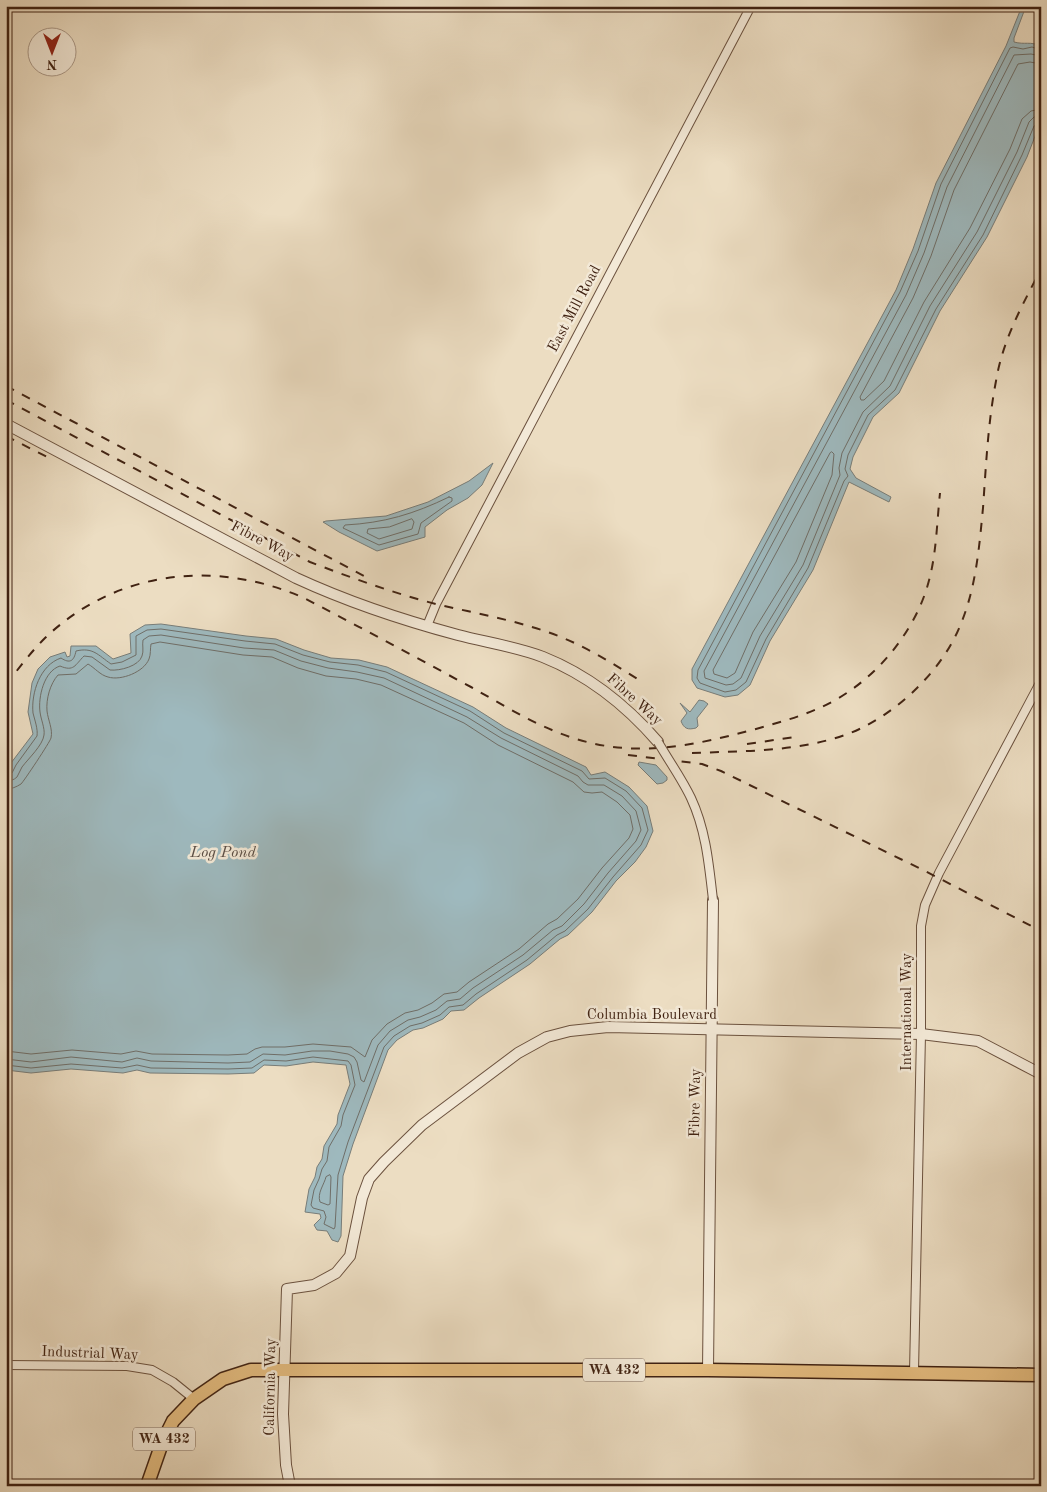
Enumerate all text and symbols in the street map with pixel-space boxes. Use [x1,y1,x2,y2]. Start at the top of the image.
north arrow [28,28,78,78]
text: N [46,57,57,71]
street label: East Mill Road [546,263,604,355]
street label: Fibre Way [228,519,296,565]
street label: Fibre Way [603,671,665,729]
water label: Log Pond [189,845,256,861]
street label: International Way [900,953,915,1071]
street label: Columbia Boulevard [587,1008,717,1023]
street label: Fibre Way [688,1068,704,1138]
street label: California Way [263,1338,279,1436]
street label: Industrial Way [41,1345,139,1363]
road number: WA 432 [583,1358,645,1382]
road number: WA 432 [133,1428,195,1450]

